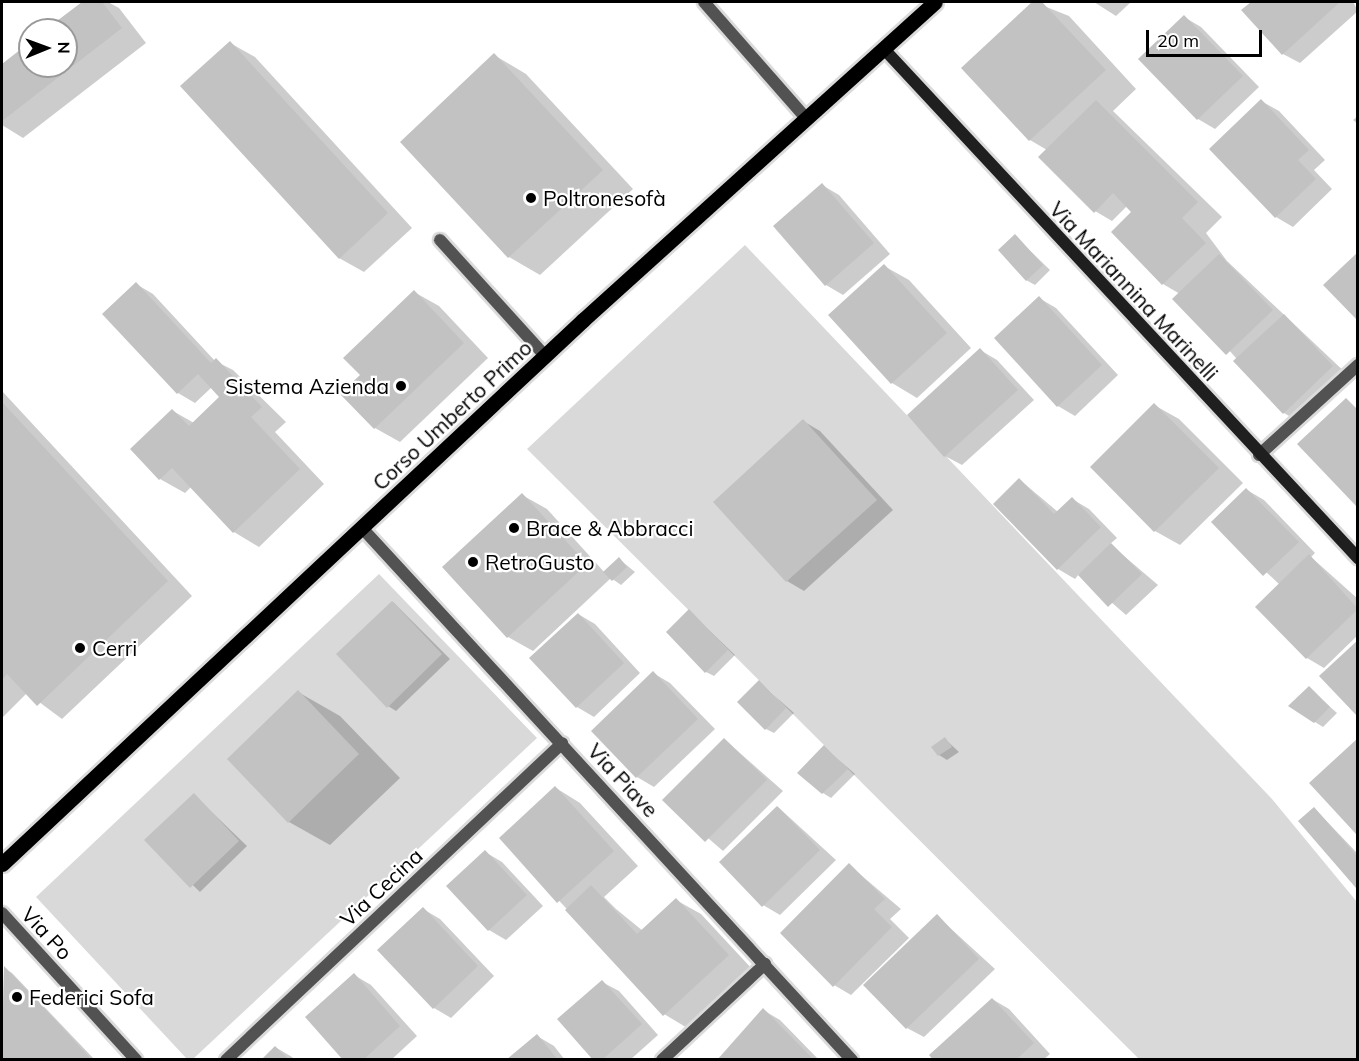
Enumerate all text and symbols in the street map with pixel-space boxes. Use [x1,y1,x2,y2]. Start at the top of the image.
north arrow [18,18,78,78]
scale bar [1149,18,1264,56]
text: 20 m [1157,29,1199,52]
text: N [54,42,74,54]
place label: Poltronesofà [543,185,666,211]
marker: Poltronesofà [524,191,538,205]
street label: Via Mariannina Marinelli [1044,196,1224,386]
street label: Corso Umberto Primo [367,335,537,495]
place label: Sistema Azienda [225,373,389,399]
marker: Sistema Azienda [394,379,408,393]
place label: Brace & Abbracci [526,515,693,541]
marker: Brace & Abbracci [507,521,521,535]
place label: RetroGusto [485,549,595,575]
marker: RetroGusto [466,555,480,569]
place label: Cerri [92,635,137,661]
marker: Cerri [73,641,87,655]
street label: Via Piave [583,738,663,822]
street label: Via Cecina [335,843,427,931]
street label: Via Po [16,901,78,965]
place label: Federici Sofa [29,984,154,1010]
marker: Federici Sofa [10,990,24,1004]

